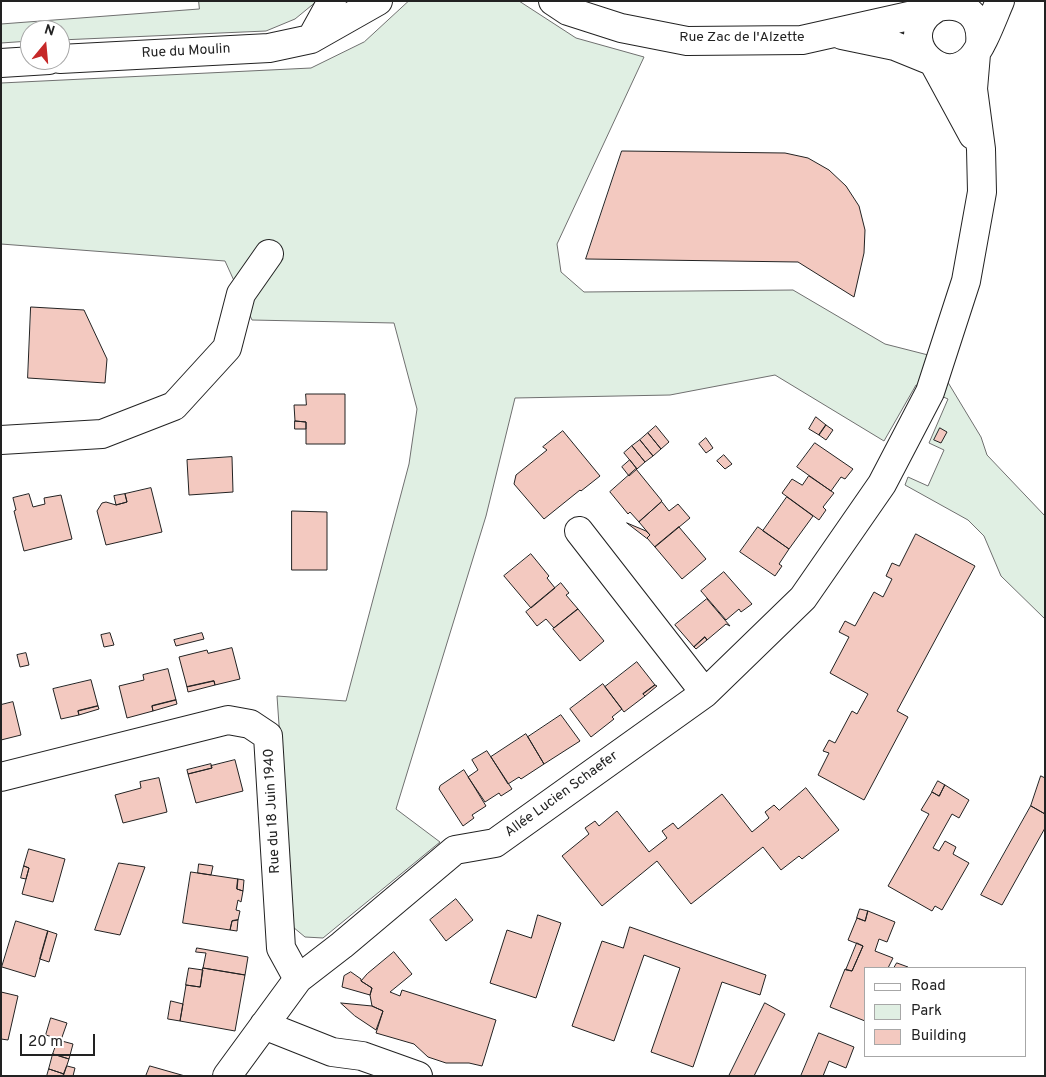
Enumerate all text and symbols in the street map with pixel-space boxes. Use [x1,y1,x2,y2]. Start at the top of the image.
north arrow [20,20,70,70]
text: N [42,22,57,41]
street label: Rue Zac de l'Alzette [679,30,805,46]
street label: Rue du Moulin [141,41,231,63]
street label: Rue du 18 Juin 1940 [261,748,285,874]
street label: Allée Lucien Schaefer [502,748,622,842]
legend [864,967,1026,1057]
text: Road [911,977,946,996]
text: Park [911,1002,942,1021]
scale bar [22,1024,98,1056]
text: Building [911,1027,966,1046]
text: 20 m [28,1033,63,1052]

